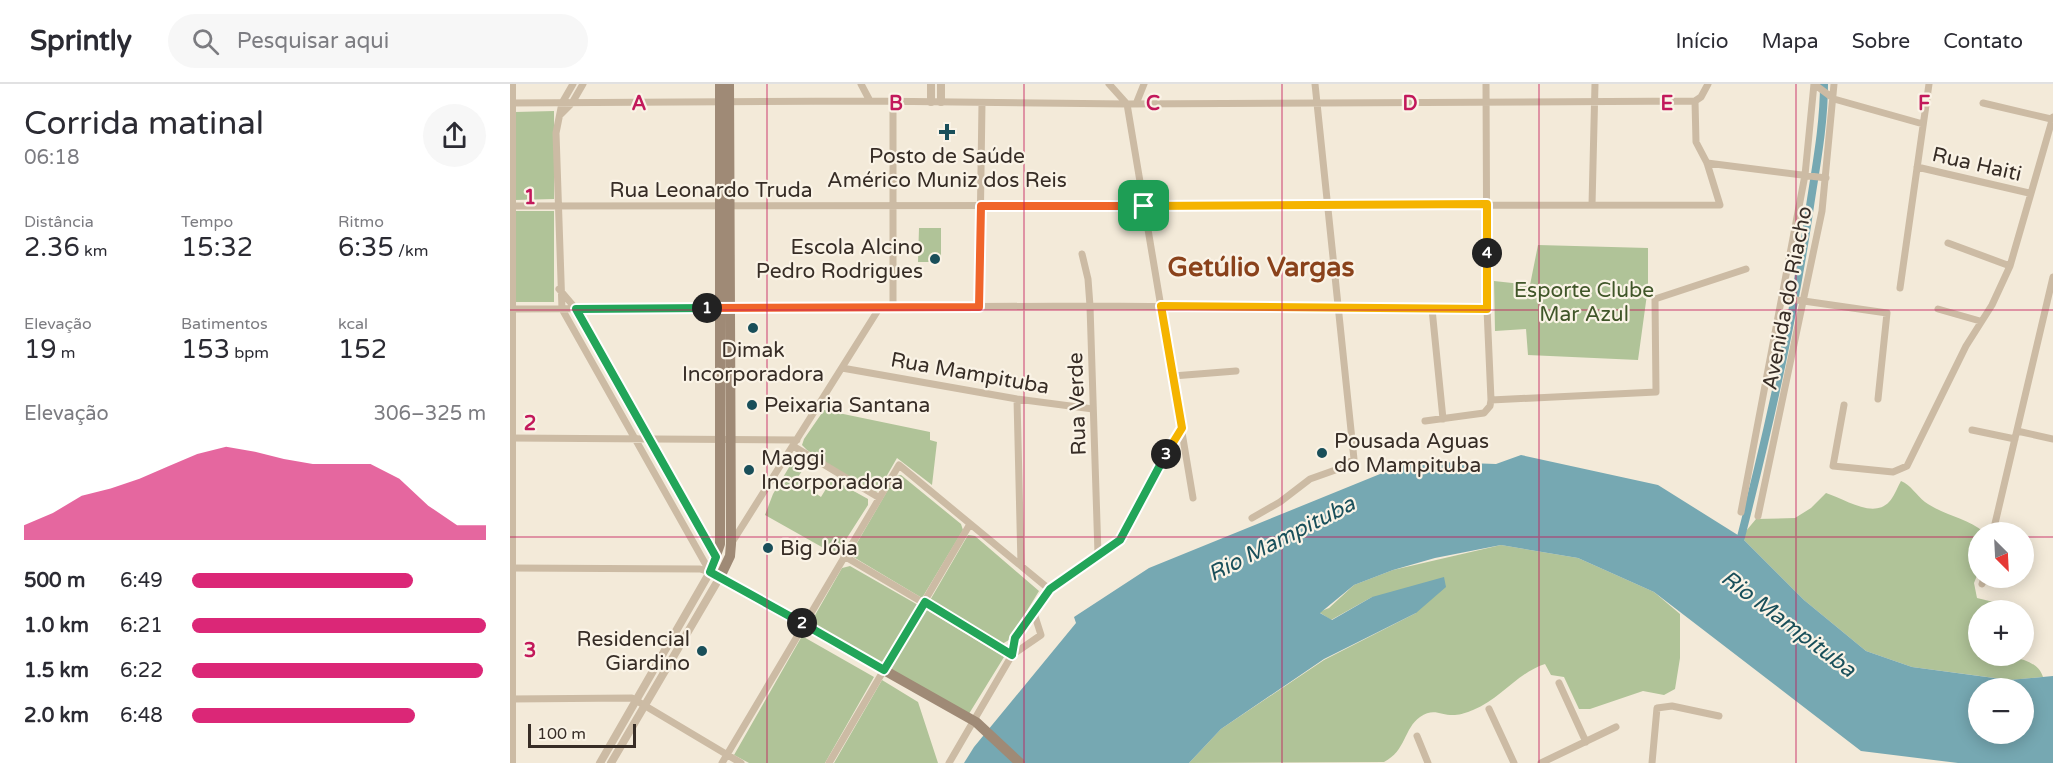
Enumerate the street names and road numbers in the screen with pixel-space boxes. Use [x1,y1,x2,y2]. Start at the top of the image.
street label: Rua Haiti [1930,142,2024,187]
street label: Rua Leonardo Truda [610,178,812,203]
street label: Avenida do Riacho [1757,204,1818,392]
street label: Rua Mampituba [889,347,1051,400]
street label: Rua Verde [1063,352,1092,456]

